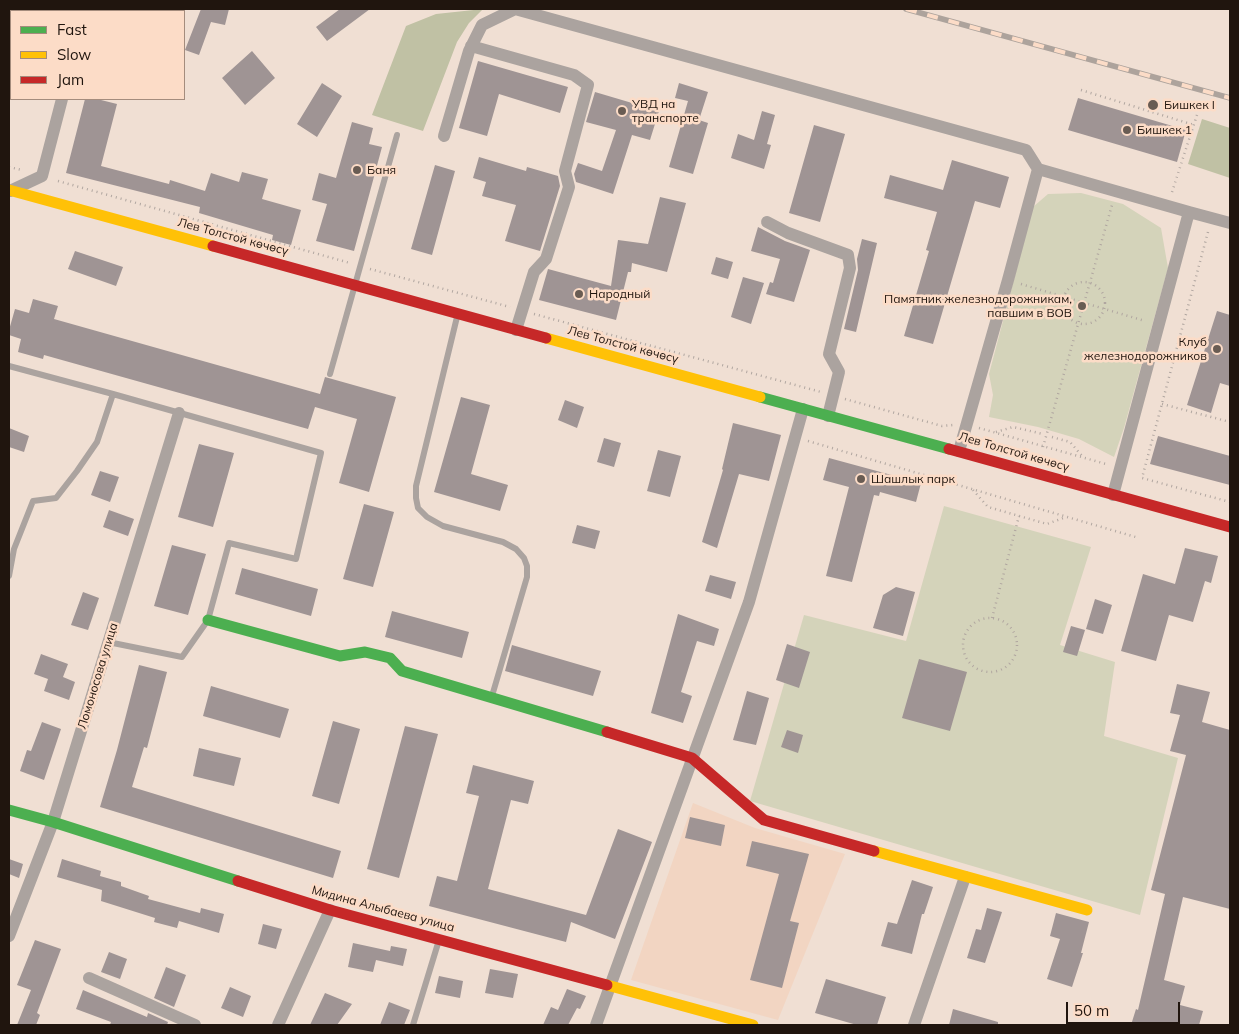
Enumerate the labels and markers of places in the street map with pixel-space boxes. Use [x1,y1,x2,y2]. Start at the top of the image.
place label: УВД на транспорте [632,97,699,125]
marker: Бишкек I [1146,98,1160,112]
place label: Бишкек I [1164,98,1215,112]
marker: УВД на транспорте [616,105,628,117]
place label: Бишкек 1 [1137,123,1192,137]
marker: Бишкек 1 [1121,124,1133,136]
place label: Баня [367,163,396,177]
marker: Баня [351,164,363,176]
place label: Народный [589,287,650,301]
marker: Народный [573,288,585,300]
place label: Памятник железнодорожникам, павшим в ВОВ [884,292,1072,320]
marker: Памятник железнодорожникам, павшим в ВОВ [1076,300,1088,312]
place label: Клуб железнодорожников [1084,335,1207,363]
marker: Клуб железнодорожников [1211,343,1223,355]
place label: Шашлык парк [871,472,955,486]
marker: Шашлык парк [855,473,867,485]

